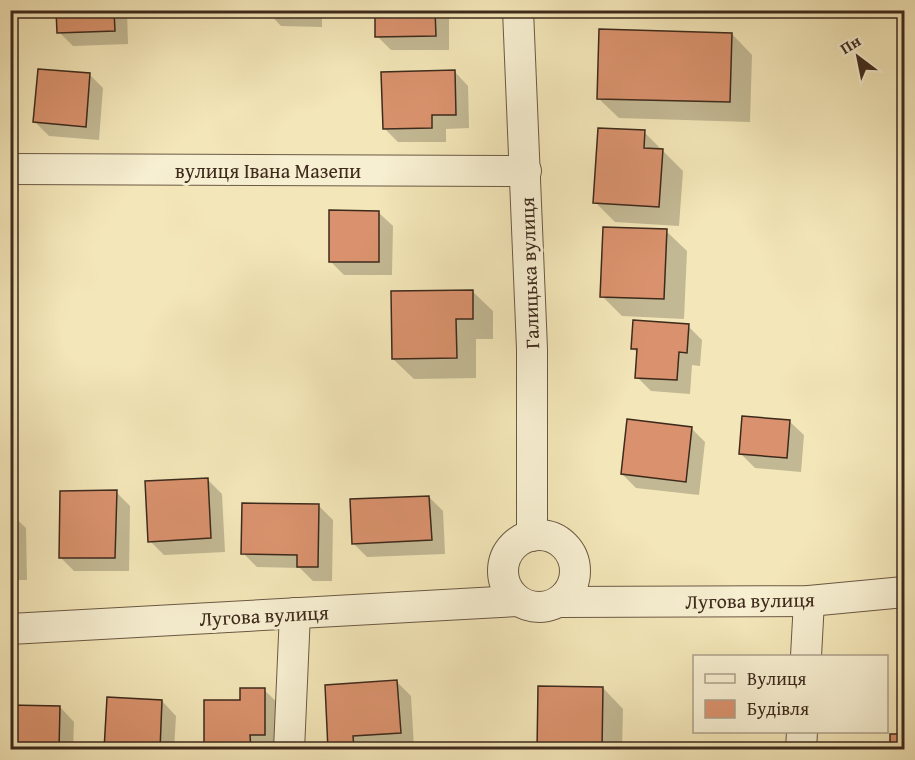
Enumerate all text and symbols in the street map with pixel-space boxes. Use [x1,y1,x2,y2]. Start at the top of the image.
north arrow [828,27,888,87]
text: Пн [835,29,865,60]
street label: вулиця Івана Мазепи [175,156,361,185]
street label: Галицька вулиця [512,197,546,349]
street label: Лугова вулиця [685,584,815,616]
street label: Лугова вулиця [199,597,329,633]
legend [693,655,888,733]
text: Вулиця [747,665,806,692]
text: Будівля [747,695,809,722]

